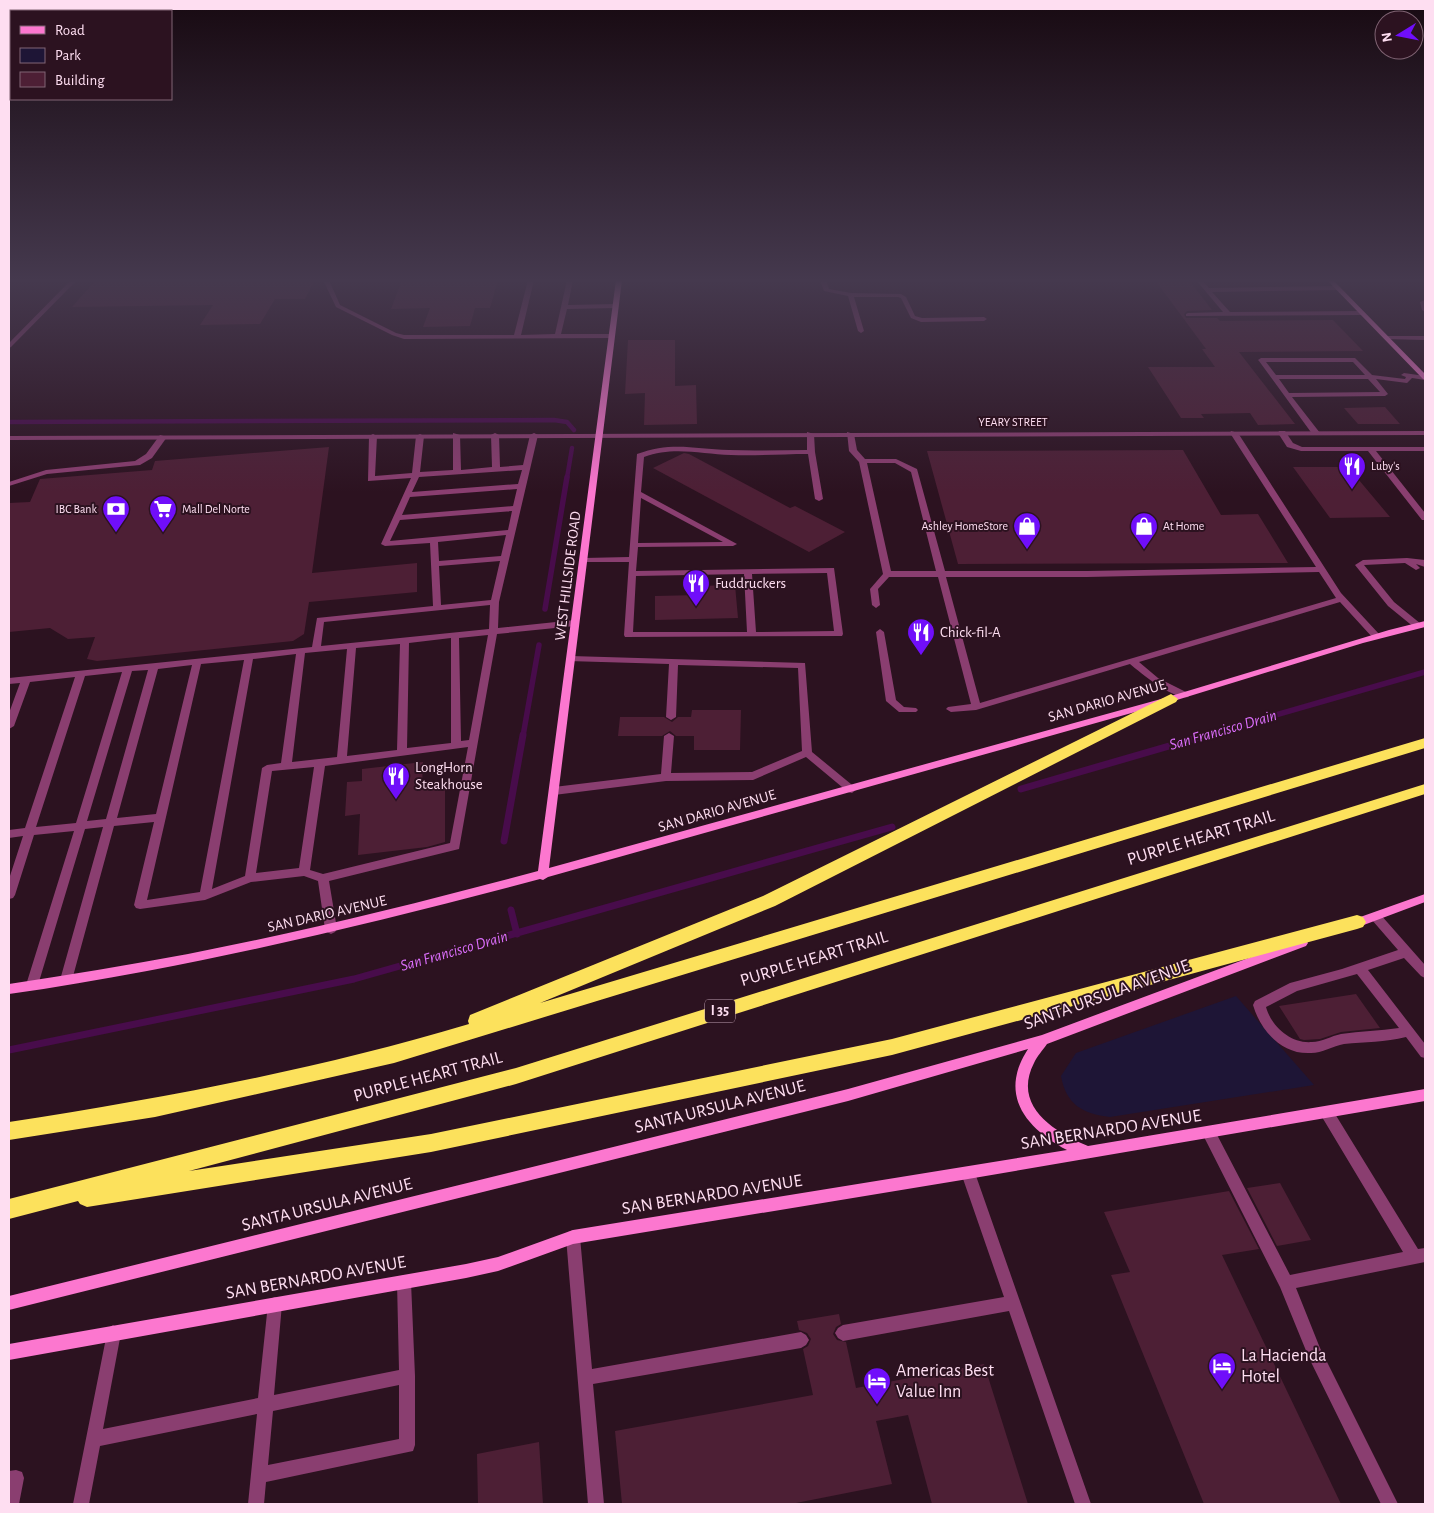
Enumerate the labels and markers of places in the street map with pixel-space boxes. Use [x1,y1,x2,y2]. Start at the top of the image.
restaurant icon: Luby's [1337,451,1367,490]
place label: Luby's [1371,460,1400,473]
bank icon: IBC Bank [101,494,131,533]
supermarket icon: Mall Del Norte [148,494,178,533]
place label: IBC Bank [56,503,98,515]
place label: Mall Del Norte [182,503,250,515]
shop icon: Ashley HomeStore [1012,511,1042,550]
shop icon: At Home [1129,511,1159,550]
place label: Ashley HomeStore [921,520,1008,533]
place label: At Home [1163,520,1204,532]
restaurant icon: Fuddruckers [681,568,711,607]
place label: Fuddruckers [715,576,786,591]
restaurant icon: Chick-fil-A [906,617,936,656]
place label: Chick-fil-A [940,625,1001,640]
place label: LongHorn Steakhouse [415,760,483,792]
restaurant icon: LongHorn Steakhouse [381,761,411,800]
place label: La Hacienda Hotel [1241,1347,1327,1386]
hotel icon: La Hacienda Hotel [1207,1351,1237,1390]
place label: Americas Best Value Inn [896,1362,994,1401]
hotel icon: Americas Best Value Inn [862,1366,892,1405]

